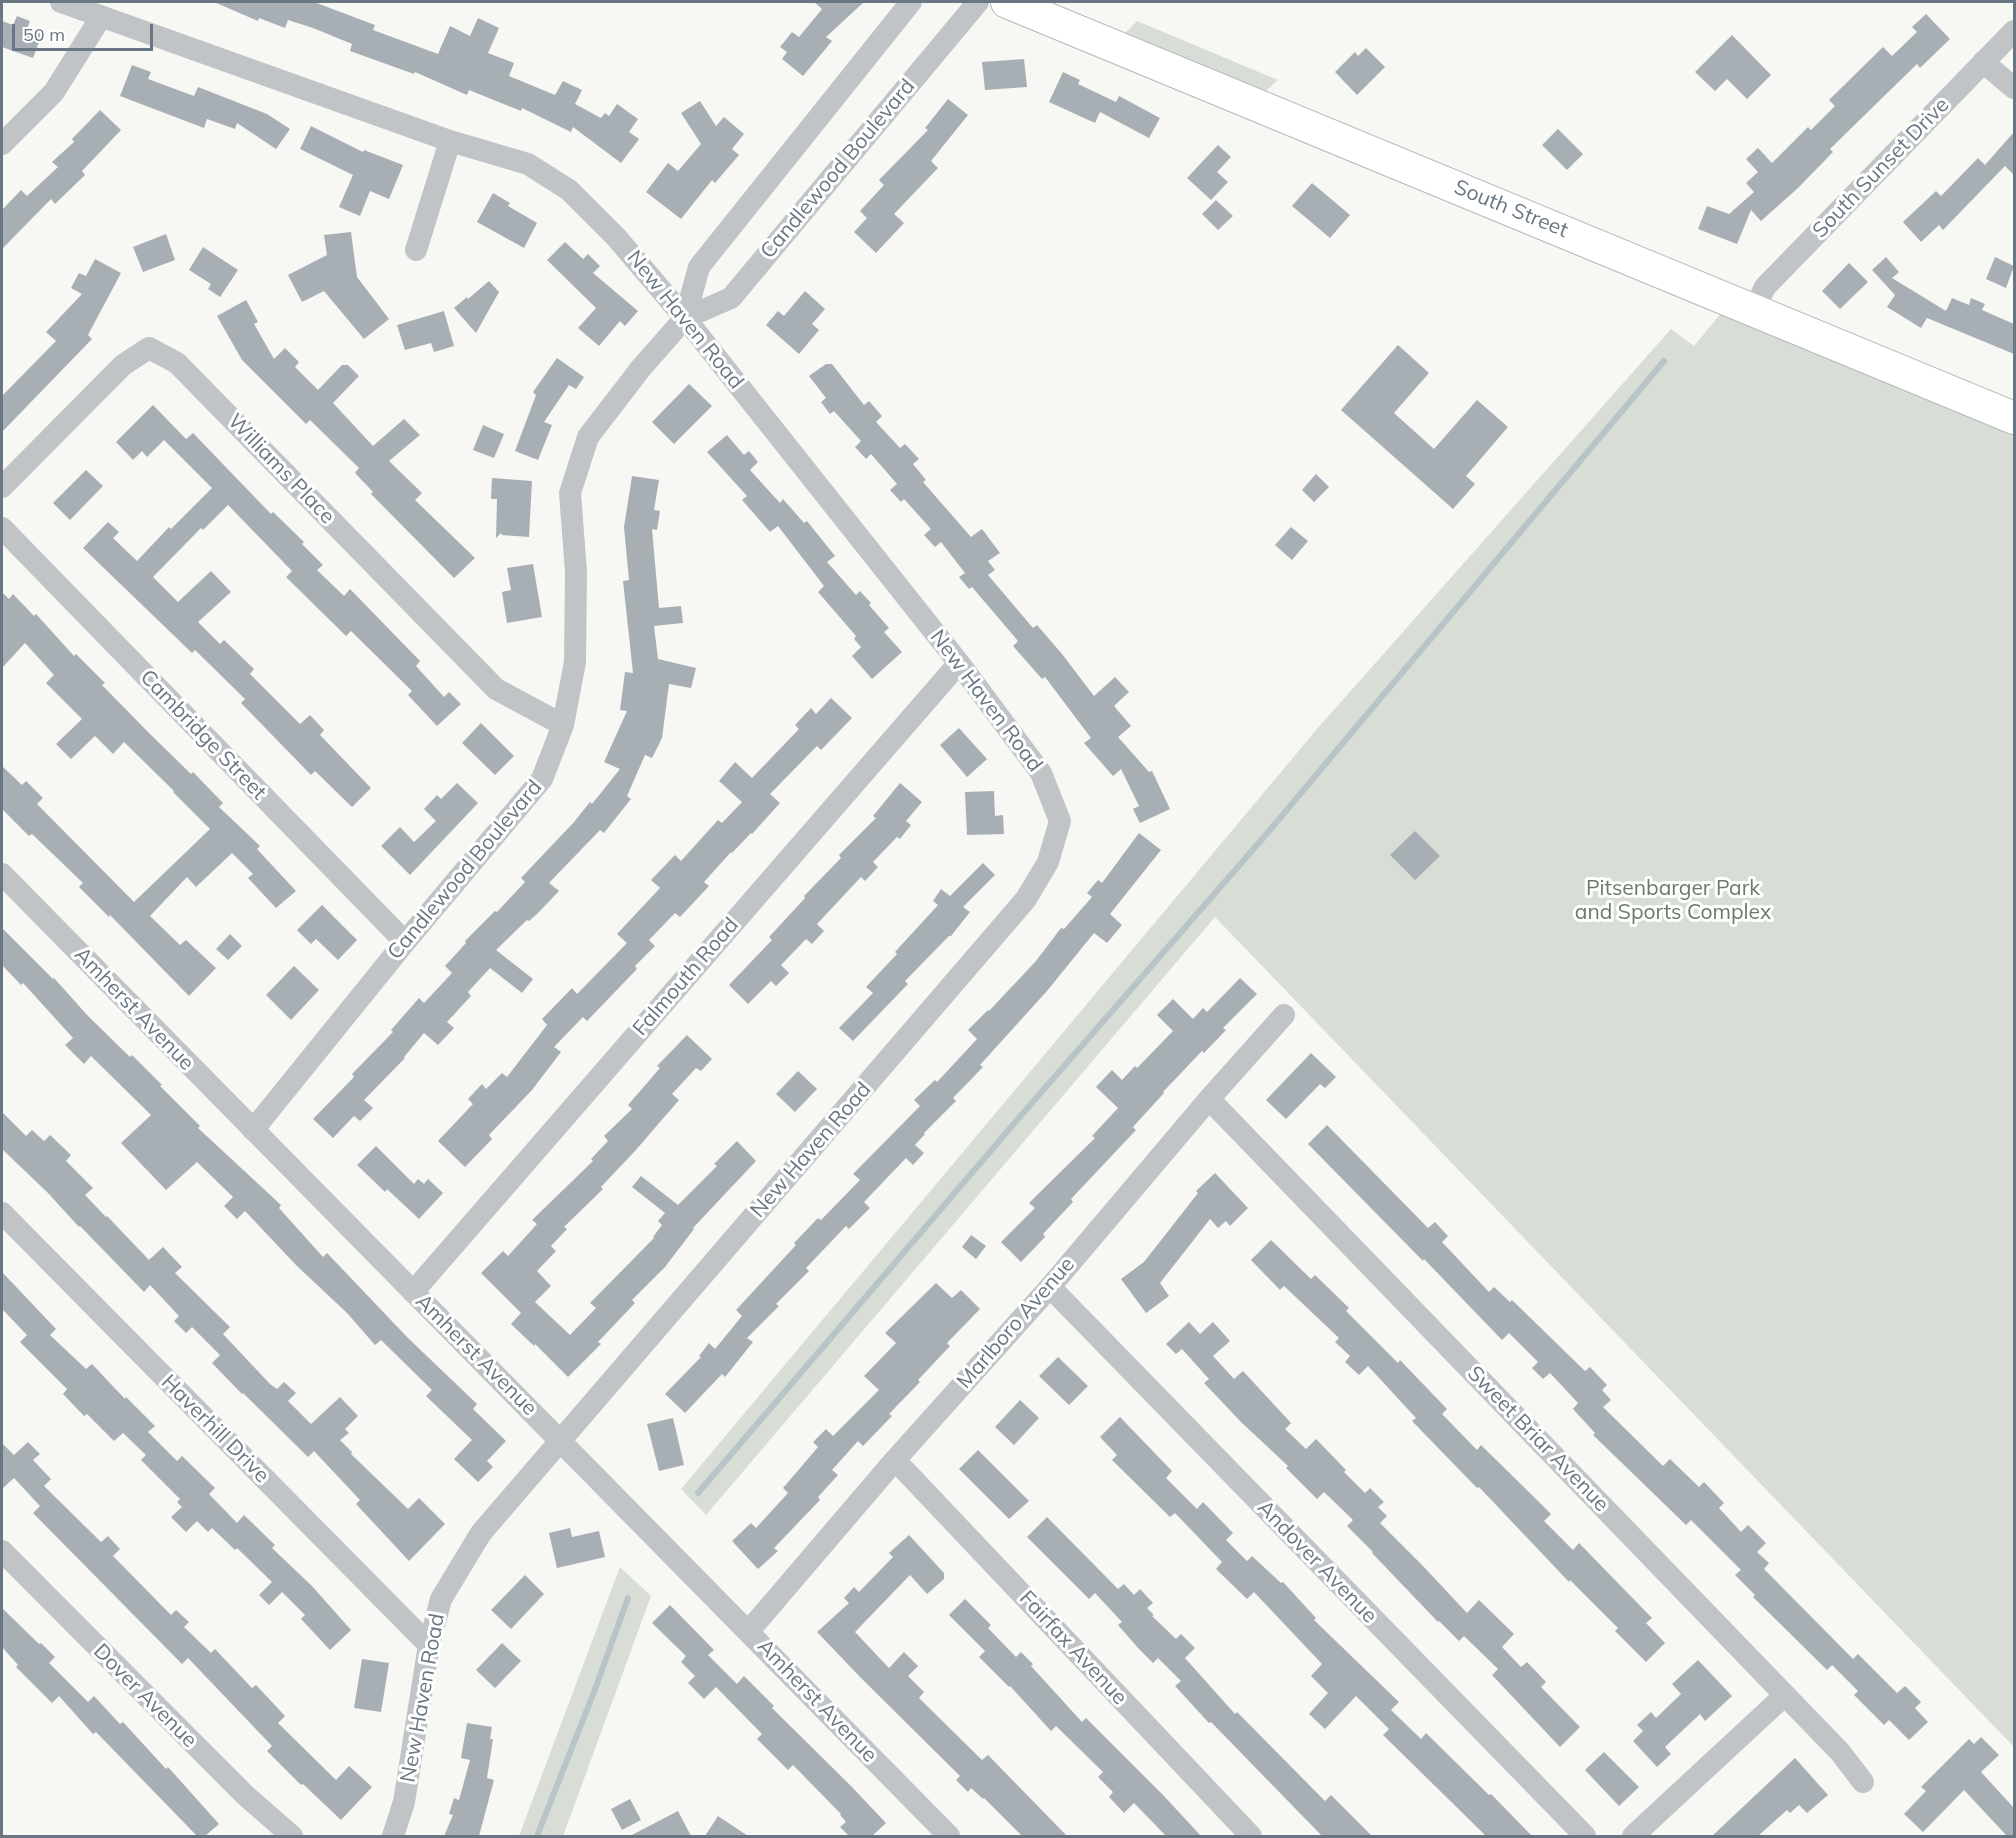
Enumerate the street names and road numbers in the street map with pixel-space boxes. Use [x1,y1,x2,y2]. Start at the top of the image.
street label: Candlewood Boulevard [756,74,920,264]
street label: South Sunset Drive [1808,93,1954,243]
street label: South Street [1450,175,1572,243]
street label: New Haven Road [621,246,749,394]
street label: Williams Place [222,409,340,529]
street label: New Haven Road [924,625,1048,777]
street label: Cambridge Street [135,665,271,805]
street label: Candlewood Boulevard [383,775,547,965]
street label: Falmouth Road [628,913,744,1041]
street label: Amherst Avenue [69,942,199,1076]
street label: New Haven Road [745,1077,877,1223]
street label: Marlboro Avenue [952,1252,1080,1394]
street label: Amherst Avenue [410,1289,542,1421]
street label: Sweet Briar Avenue [1462,1361,1614,1517]
street label: Haverhill Drive [156,1370,274,1488]
street label: Andover Avenue [1252,1495,1382,1629]
street label: Fairfax Avenue [1014,1586,1132,1710]
street label: New Haven Road [396,1612,450,1784]
street label: Amherst Avenue [752,1634,882,1768]
street label: Dover Avenue [88,1639,202,1753]

